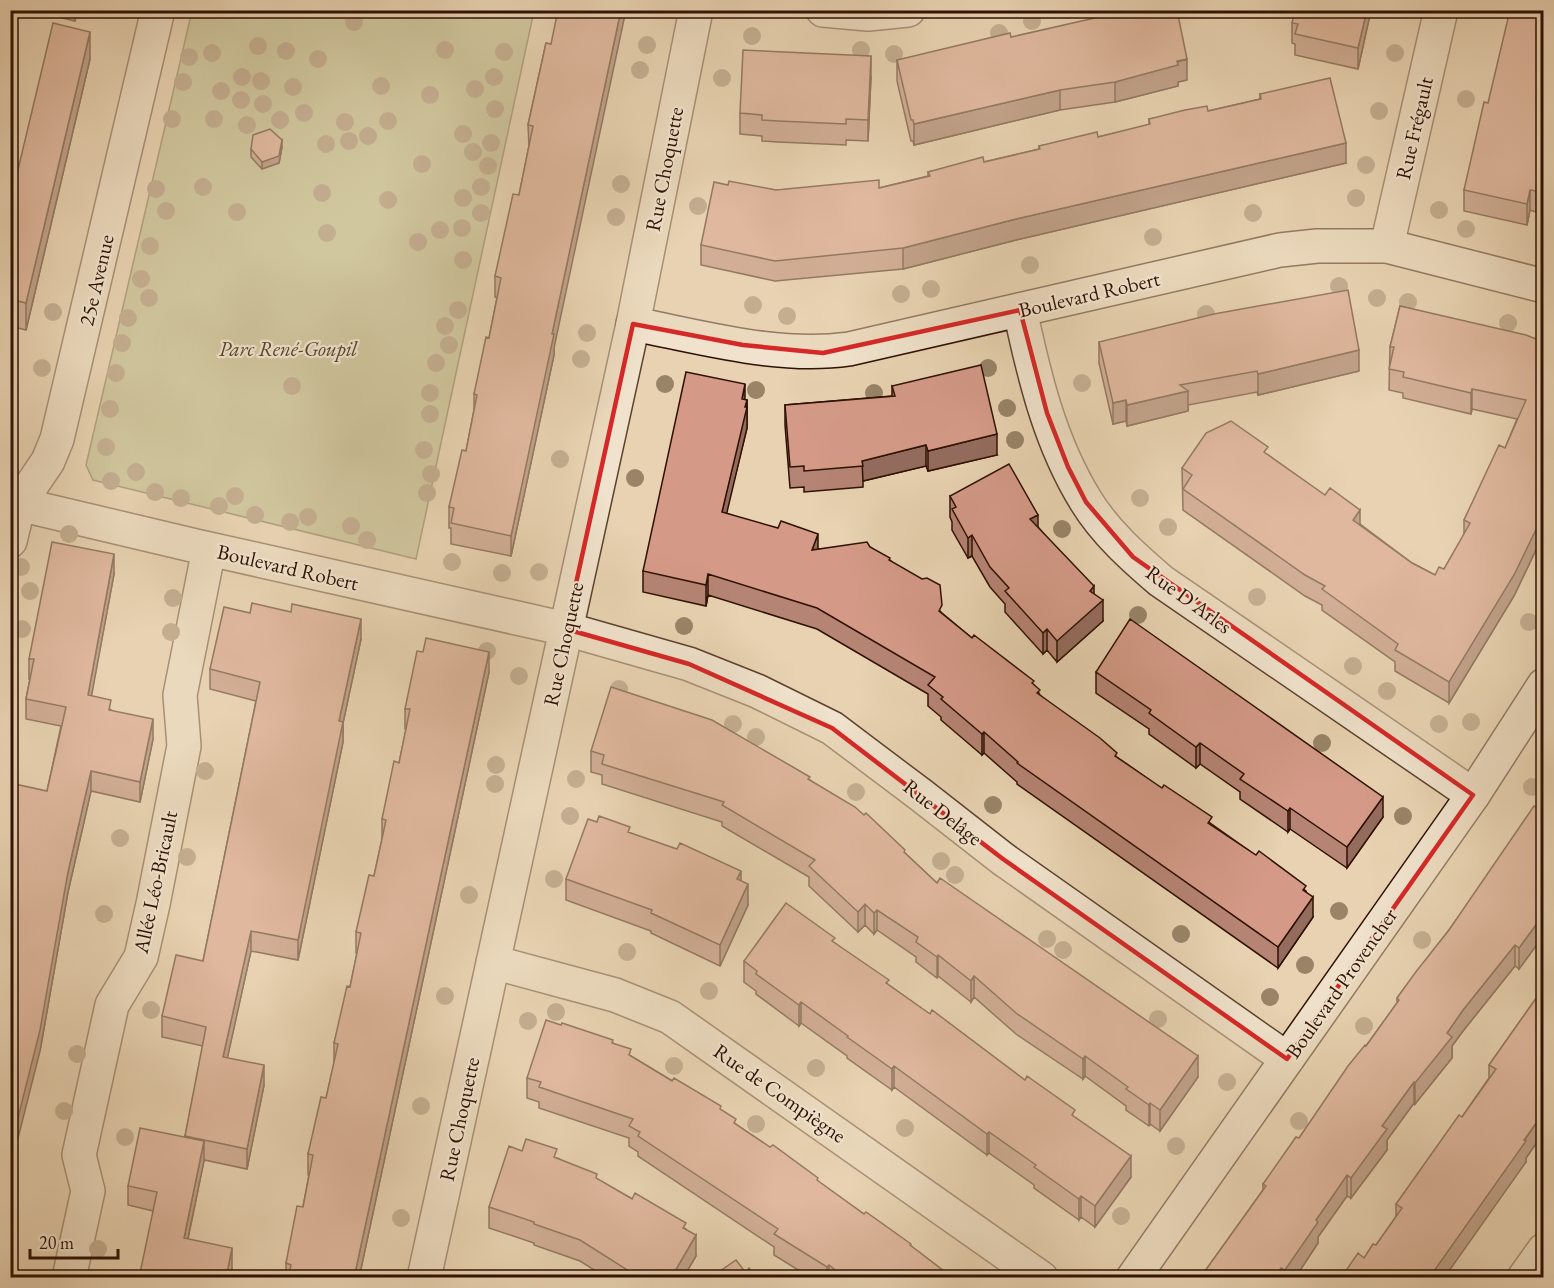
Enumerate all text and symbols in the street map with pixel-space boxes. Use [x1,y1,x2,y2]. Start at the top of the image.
street label: Rue Frégault [1389,74,1439,182]
street label: Rue Choquette [639,105,689,233]
street label: 25e Avenue [72,232,120,328]
street label: Boulevard Robert [1016,265,1163,323]
park label: Parc René-Goupil [219,335,358,362]
street label: Boulevard Robert [215,538,362,596]
street label: Rue D'Arles [1141,559,1238,639]
street label: Rue Choquette [537,579,589,709]
street label: Rue Delâge [898,773,988,851]
street label: Allée Léo-Bricault [126,808,183,957]
street label: Boulevard Provencher [1279,903,1403,1063]
street label: Rue de Compiègne [708,1037,852,1149]
street label: Rue Choquette [433,1054,485,1184]
scale bar [30,1222,118,1260]
text: 20 m [39,1231,74,1254]

